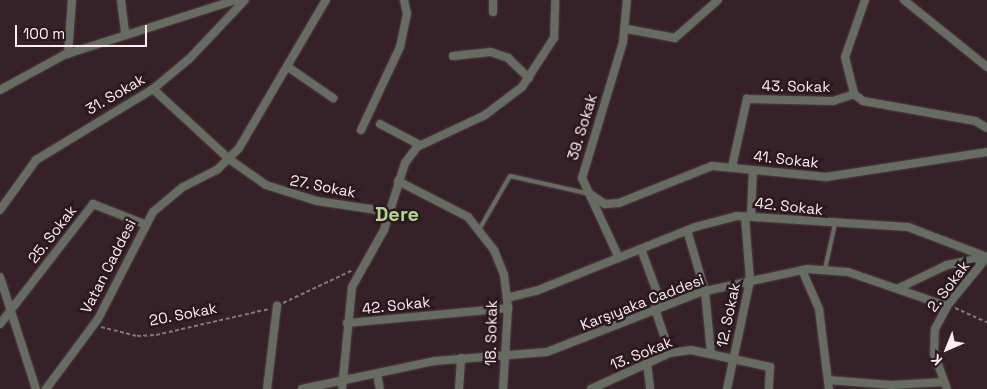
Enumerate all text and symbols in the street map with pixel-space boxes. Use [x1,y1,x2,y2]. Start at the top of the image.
scale bar [18,15,150,47]
text: 100 m [23,24,65,43]
street label: 31. Sokak [82,70,148,118]
street label: 43. Sokak [761,76,831,96]
street label: 39. Sokak [563,91,601,163]
street label: 41. Sokak [752,147,820,171]
street label: 27. Sokak [288,171,358,201]
street label: 42. Sokak [754,193,824,219]
street label: 25. Sokak [24,201,80,267]
district label: Dere [375,202,419,226]
street label: Vatan Caddesi [77,216,139,316]
street label: 2. Sokak [923,257,973,315]
street label: Karşıyaka Caddesi [578,270,706,334]
street label: 12. Sokak [712,281,744,349]
street label: 42. Sokak [361,292,431,318]
street label: 20. Sokak [147,299,219,329]
street label: 18. Sokak [481,300,501,366]
north arrow [922,324,972,374]
street label: 13. Sokak [607,332,675,374]
text: K [927,350,946,369]

